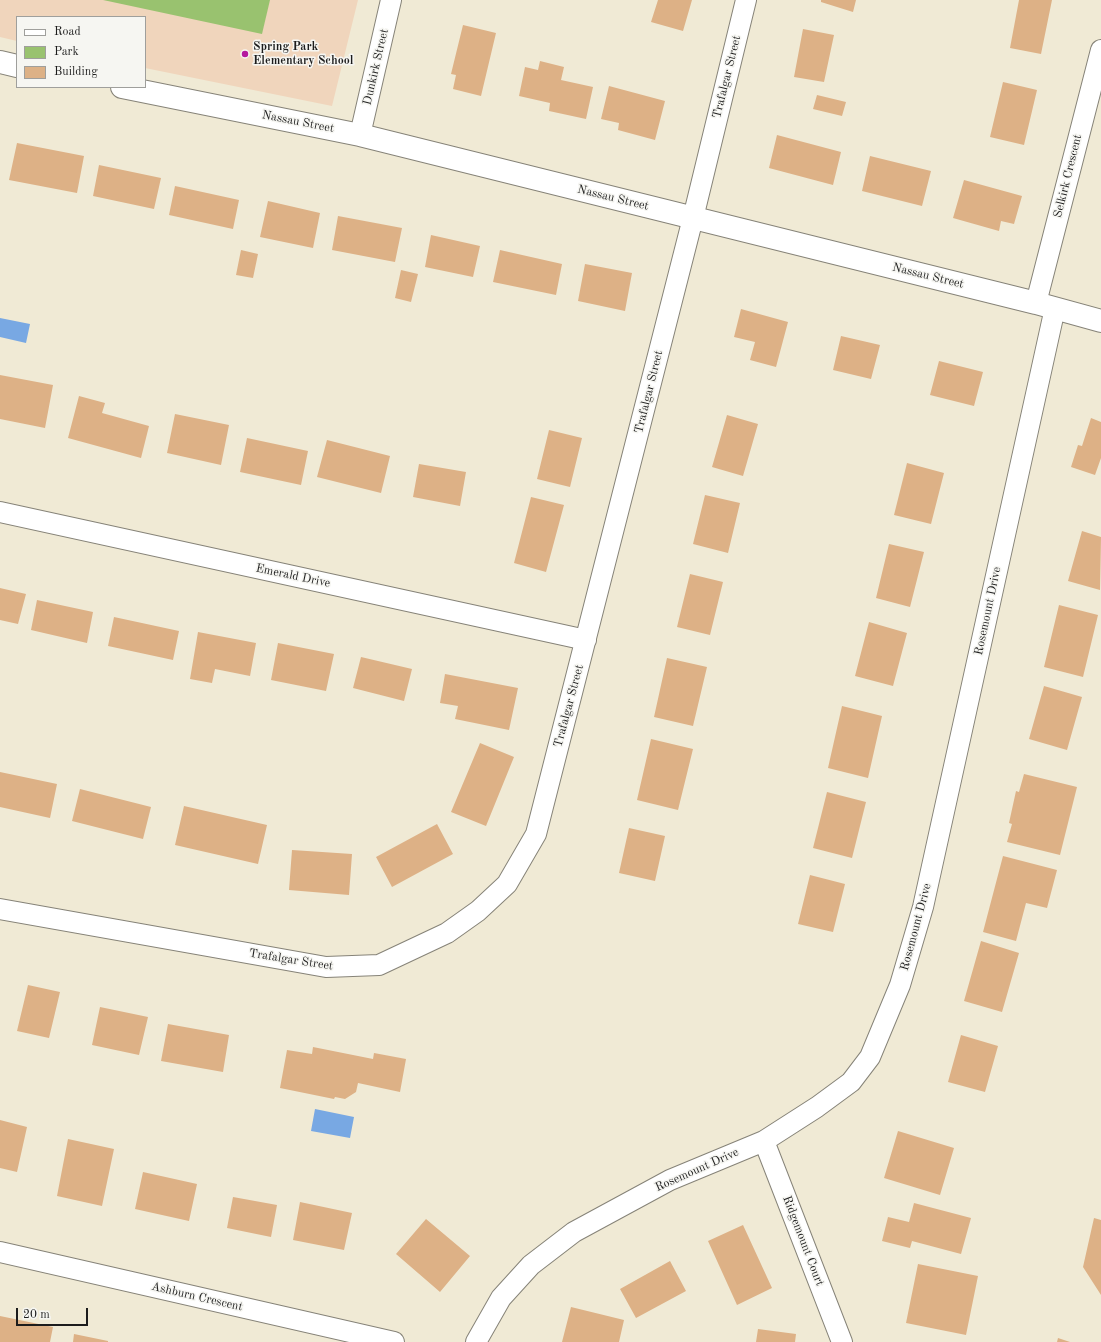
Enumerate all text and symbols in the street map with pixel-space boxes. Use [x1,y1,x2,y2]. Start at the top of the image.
legend [16,16,146,88]
text: Road [54,26,81,38]
street label: Dunkirk Street [360,27,392,107]
street label: Trafalgar Street [710,34,744,120]
place label: Spring Park Elementary School [253,40,353,68]
text: Park [54,46,79,58]
marker: Spring Park Elementary School [240,49,250,59]
text: Building [54,66,98,78]
street label: Nassau Street [261,108,335,136]
street label: Selkirk Crescent [1051,133,1085,219]
street label: Nassau Street [576,182,650,214]
street label: Nassau Street [891,260,965,292]
street label: Trafalgar Street [632,349,666,435]
street label: Emerald Drive [254,561,332,591]
street label: Rosemount Drive [972,565,1004,657]
street label: Trafalgar Street [551,663,587,749]
street label: Rosemount Drive [897,882,935,972]
street label: Trafalgar Street [248,946,334,974]
street label: Rosemount Drive [653,1145,741,1195]
street label: Ridgemount Court [779,1194,827,1288]
street label: Ashburn Crescent [150,1279,244,1315]
scale bar [18,1300,90,1326]
text: 20 m [23,1309,50,1321]

